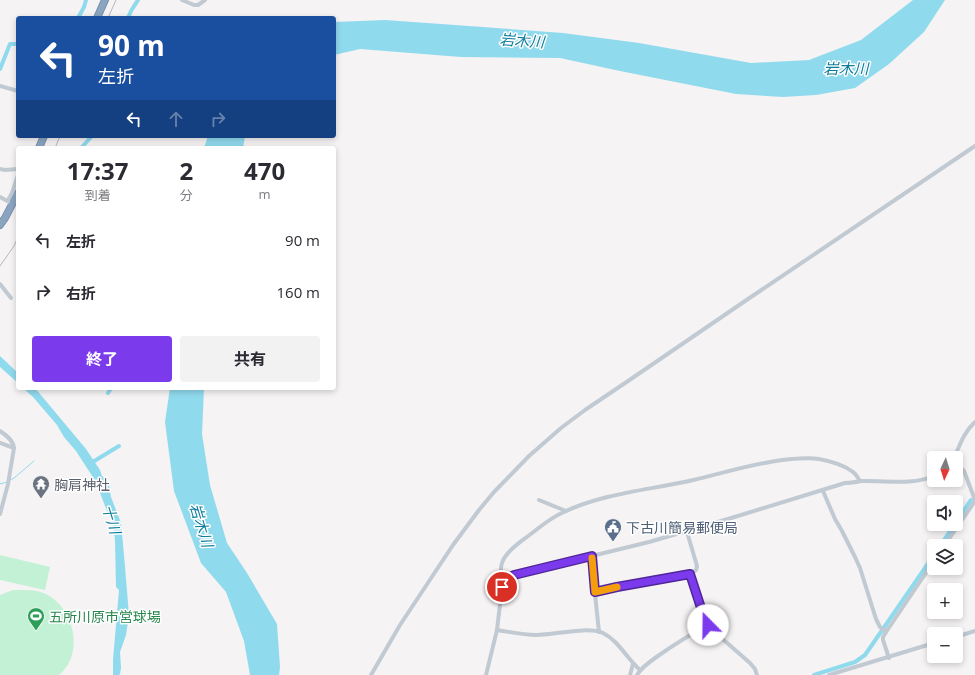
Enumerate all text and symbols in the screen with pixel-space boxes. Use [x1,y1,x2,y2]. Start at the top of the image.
text: 90 m [98,26,165,64]
water label: 岩木川 [499,28,547,52]
icon: left [32,32,84,84]
water label: 岩木川 [823,58,870,78]
text: 左折 [98,64,134,88]
icon: left [123,108,145,130]
icon: ahead [165,108,187,130]
icon: right [207,108,229,130]
text: 17:37 [67,154,129,187]
text: 2 [179,154,193,187]
text: 470 [244,154,285,187]
text: m [259,185,271,203]
text: 到着 [85,186,111,204]
text: 分 [180,186,193,204]
icon: left [32,229,54,251]
text: 90 m [285,230,320,250]
text: 左折 [66,231,96,251]
icon: right [32,281,54,303]
text: 160 m [276,282,320,302]
text: 右折 [66,283,96,303]
button: 終了 [32,336,172,382]
button: 共有 [180,336,320,382]
north arrow [927,451,963,487]
map controls [927,451,963,663]
temple icon: 胸肩神社 [31,474,51,499]
place label: 胸肩神社 [54,475,110,494]
button: sound [927,495,963,531]
water label: 岩木川 [186,501,219,551]
water label: 十川 [98,502,127,538]
public building icon: 下古川簡易郵便局 [603,517,623,542]
place label: 下古川簡易郵便局 [626,518,738,537]
button: layers [927,539,963,575]
pin [485,570,519,604]
icon: arrive [491,576,513,598]
button: + [927,583,963,619]
position arrow [687,604,729,646]
sports icon: 五所川原市営球場 [26,606,46,631]
place label: 五所川原市営球場 [49,607,161,626]
button: − [927,627,963,663]

